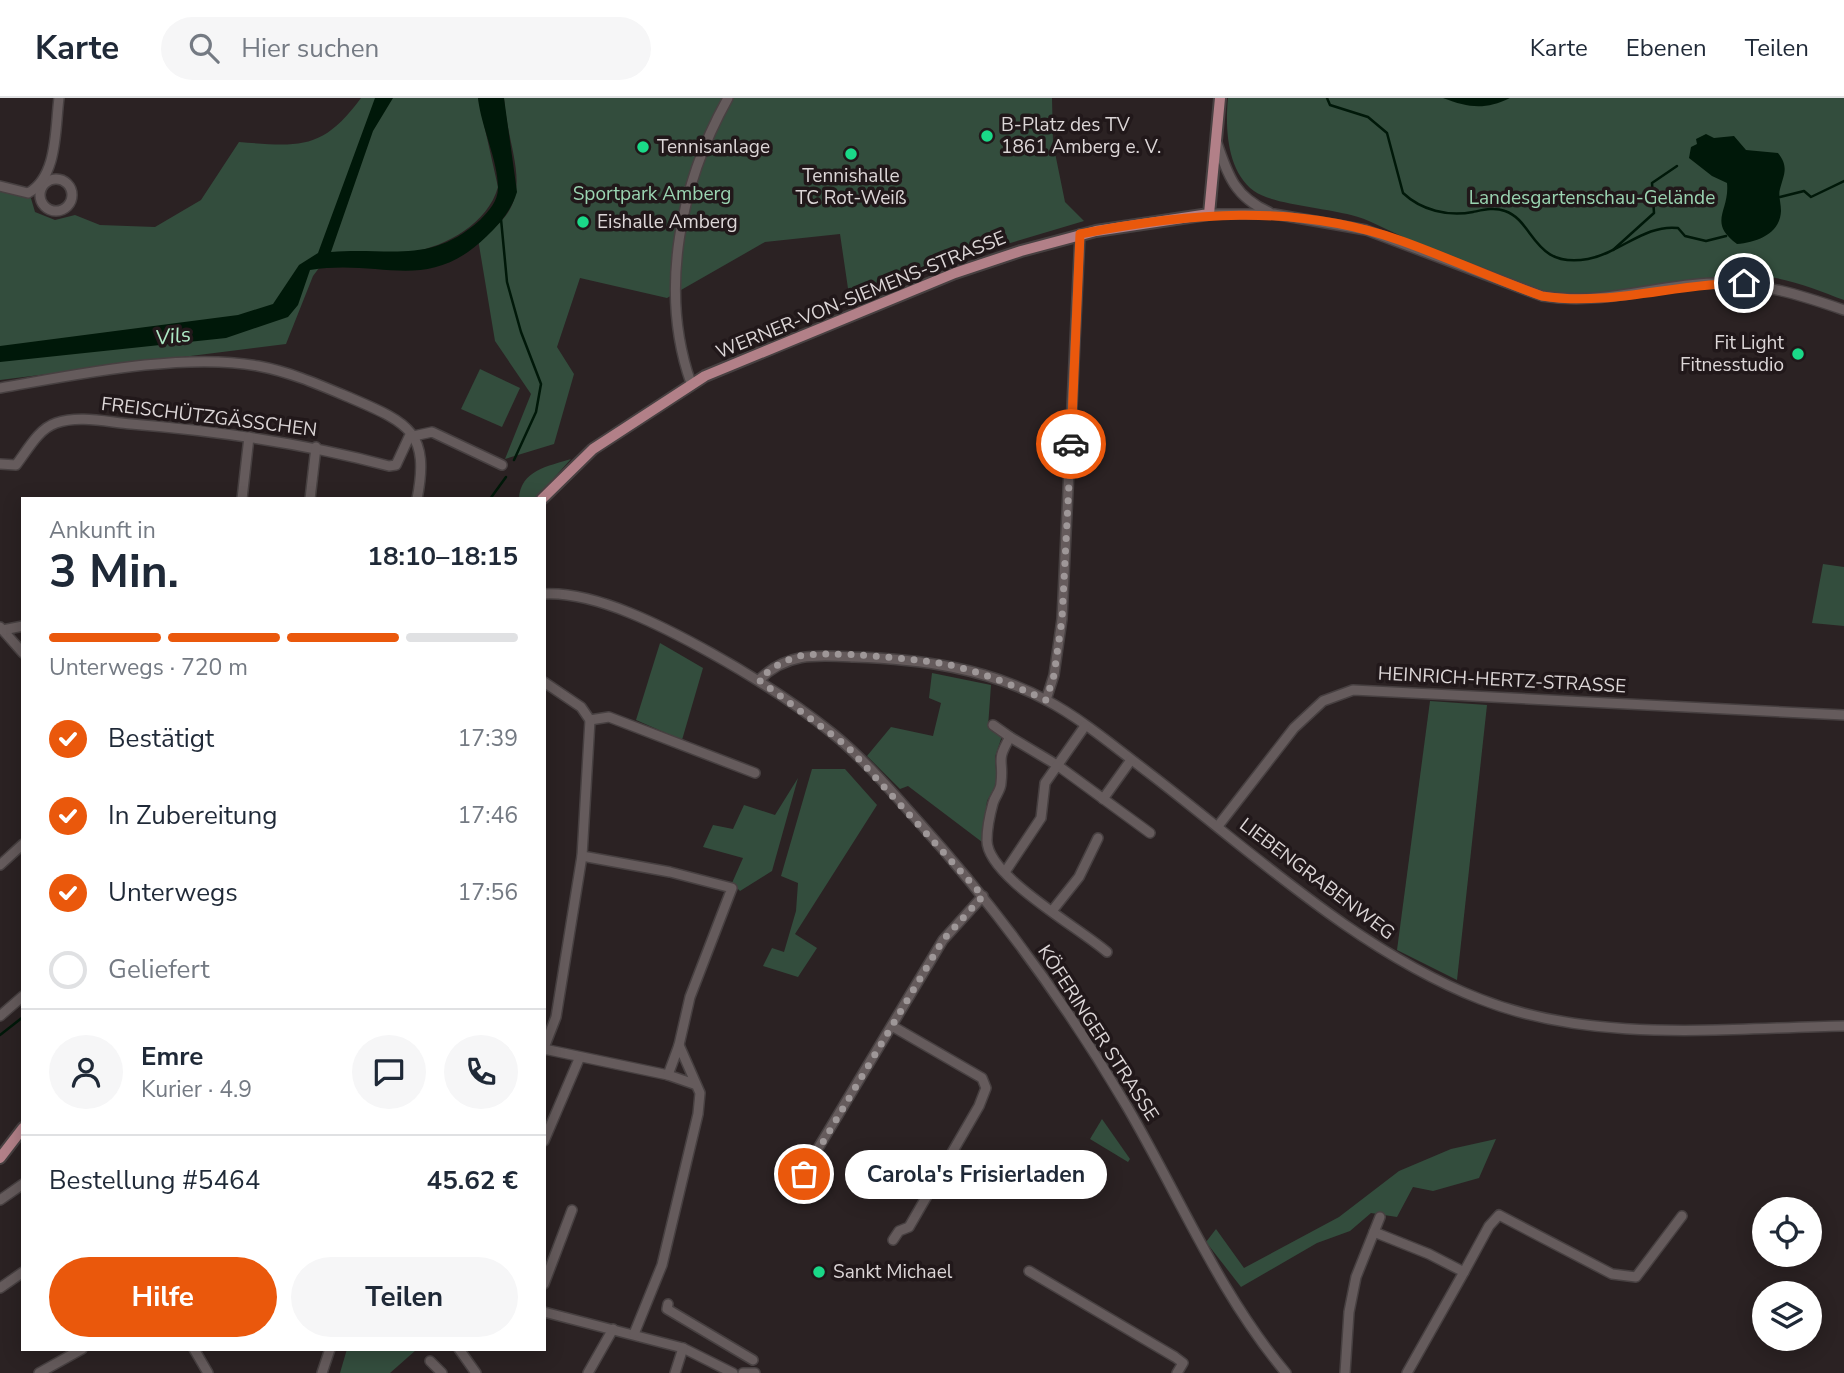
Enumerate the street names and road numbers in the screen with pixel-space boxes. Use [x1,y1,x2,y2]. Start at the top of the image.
street label: WERNER-VON-SIEMENS-STRASSE [712,225,1010,365]
street label: FREISCHÜTZGÄSSCHEN [100,391,318,443]
street label: HEINRICH-HERTZ-STRASSE [1377,661,1627,699]
street label: LIEBENGRABENWEG [1234,812,1400,946]
street label: KÖFERINGER STRASSE [1031,940,1165,1126]

